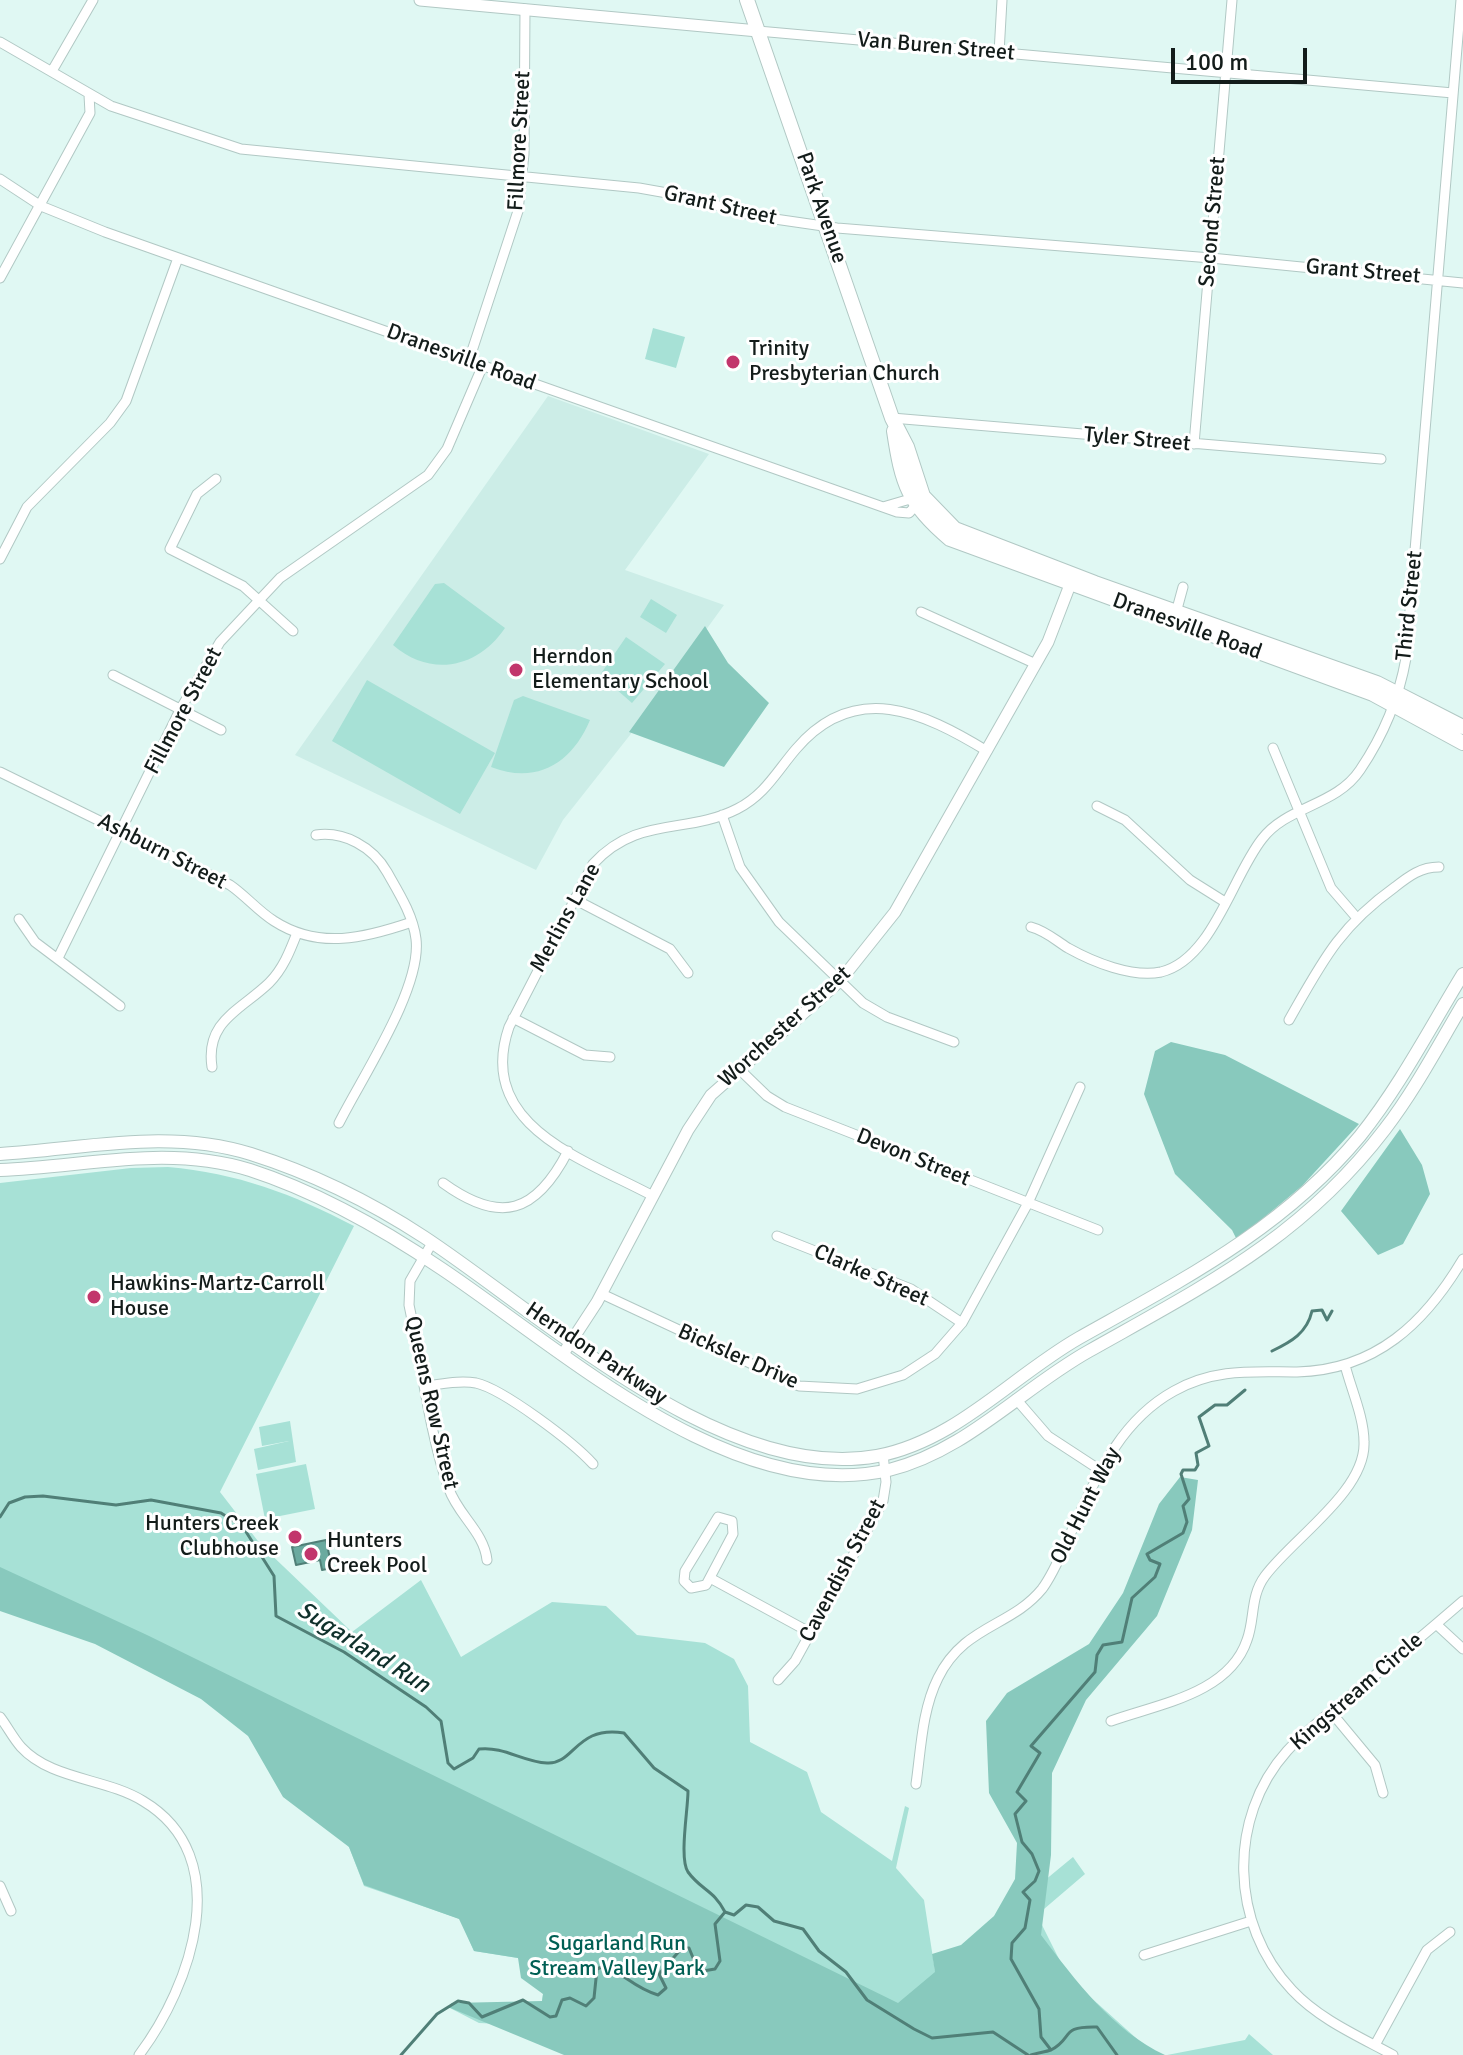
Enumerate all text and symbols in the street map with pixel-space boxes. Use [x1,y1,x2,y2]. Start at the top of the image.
street label: Van Buren Street [856,27,1016,67]
scale bar [1175,32,1311,82]
text: 100 m [1185,47,1248,77]
street label: Fillmore Street [503,70,537,212]
street label: Park Avenue [790,149,852,267]
street label: Second Street [1194,156,1232,288]
street label: Grant Street [661,180,779,232]
street label: Grant Street [1305,254,1421,290]
street label: Dranesville Road [383,319,539,397]
place label: Trinity Presbyterian Church [749,336,940,388]
marker: Trinity Presbyterian Church [724,353,742,371]
street label: Tyler Street [1083,422,1191,458]
street label: Third Street [1391,550,1429,662]
street label: Dranesville Road [1109,588,1265,666]
street label: Fillmore Street [139,643,229,779]
place label: Herndon Elementary School [532,644,709,696]
marker: Herndon Elementary School [507,661,525,679]
street label: Ashburn Street [93,808,231,896]
street label: Merlins Lane [525,859,607,977]
street label: Worchester Street [713,961,857,1093]
street label: Devon Street [852,1123,974,1193]
street label: Clarke Street [810,1239,932,1313]
place label: Hawkins-Martz-Carroll House [110,1271,325,1322]
marker: Hawkins-Martz-Carroll House [85,1288,103,1306]
street label: Herndon Parkway [520,1297,672,1411]
street label: Queens Row Street [398,1314,464,1492]
street label: Bicksler Drive [673,1319,803,1395]
street label: Old Hunt Way [1045,1443,1127,1569]
street label: Cavendish Street [794,1495,892,1647]
place label: Hunters Creek Clubhouse [145,1511,279,1562]
marker: Hunters Creek Clubhouse [286,1528,304,1546]
place label: Hunters Creek Pool [327,1528,427,1580]
marker: Hunters Creek Pool [302,1545,320,1563]
water label: Sugarland Run [292,1596,434,1700]
street label: Kingstream Circle [1285,1627,1429,1757]
park label: Sugarland Run Stream Valley Park [529,1931,705,1982]

